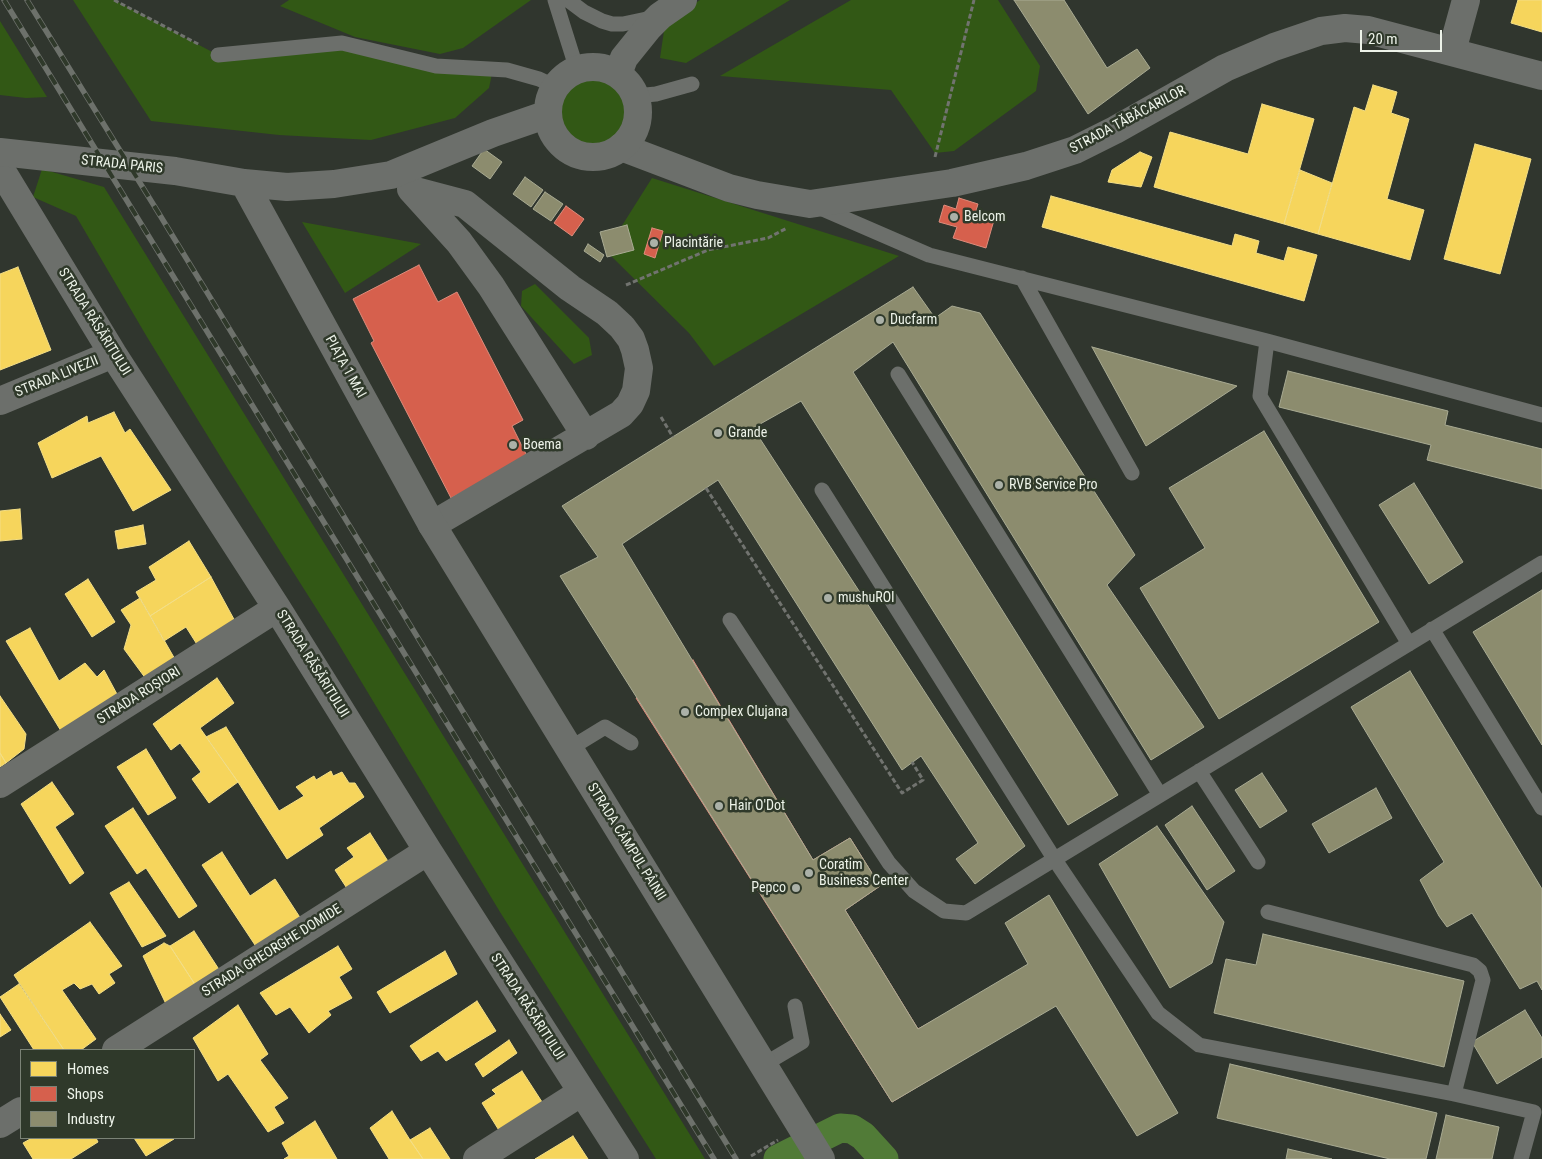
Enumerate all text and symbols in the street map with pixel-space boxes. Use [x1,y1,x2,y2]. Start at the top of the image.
scale bar [1362,20,1444,52]
text: 20 m [1368,30,1398,48]
street label: STRADA TĂBĂCARILOR [1067,82,1189,158]
street label: STRADA PARIS [80,152,164,178]
place label: Belcom [964,209,1005,225]
marker: Belcom [948,211,960,223]
place label: Placintărie [664,235,723,251]
marker: Placintărie [648,237,660,249]
street label: STRADA RĂSĂRITULUI [54,265,134,379]
place label: Ducfarm [890,312,937,328]
marker: Ducfarm [874,314,886,326]
street label: PIAȚA 1 MAI [321,333,369,401]
street label: STRADA LIVEZII [13,353,101,401]
place label: Grande [728,425,767,441]
marker: Grande [712,427,724,439]
place label: Boema [523,437,561,453]
marker: Boema [507,439,519,451]
place label: RVB Service Pro [1009,477,1098,493]
marker: RVB Service Pro [993,479,1005,491]
place label: mushuROI [838,590,895,606]
marker: mushuROI [822,592,834,604]
street label: STRADA RĂSĂRITULUI [272,607,352,721]
street label: STRADA ROȘIORI [94,664,184,728]
place label: Complex Clujana [695,704,788,720]
marker: Complex Clujana [679,706,691,718]
street label: STRADA CÂMPUL PÂINII [583,780,669,904]
place label: Hair O'Dot [729,798,785,814]
marker: Hair O'Dot [713,800,725,812]
place label: Coratim Business Center [819,857,909,890]
marker: Coratim Business Center [803,867,815,879]
place label: Pepco [751,880,786,896]
marker: Pepco [790,882,802,894]
street label: STRADA GHEORGHE DOMIDE [199,901,345,1001]
street label: STRADA RĂSĂRITULUI [486,951,568,1063]
legend [20,1049,195,1139]
text: Homes [67,1060,109,1078]
text: Shops [67,1085,104,1103]
text: Industry [67,1110,115,1128]

